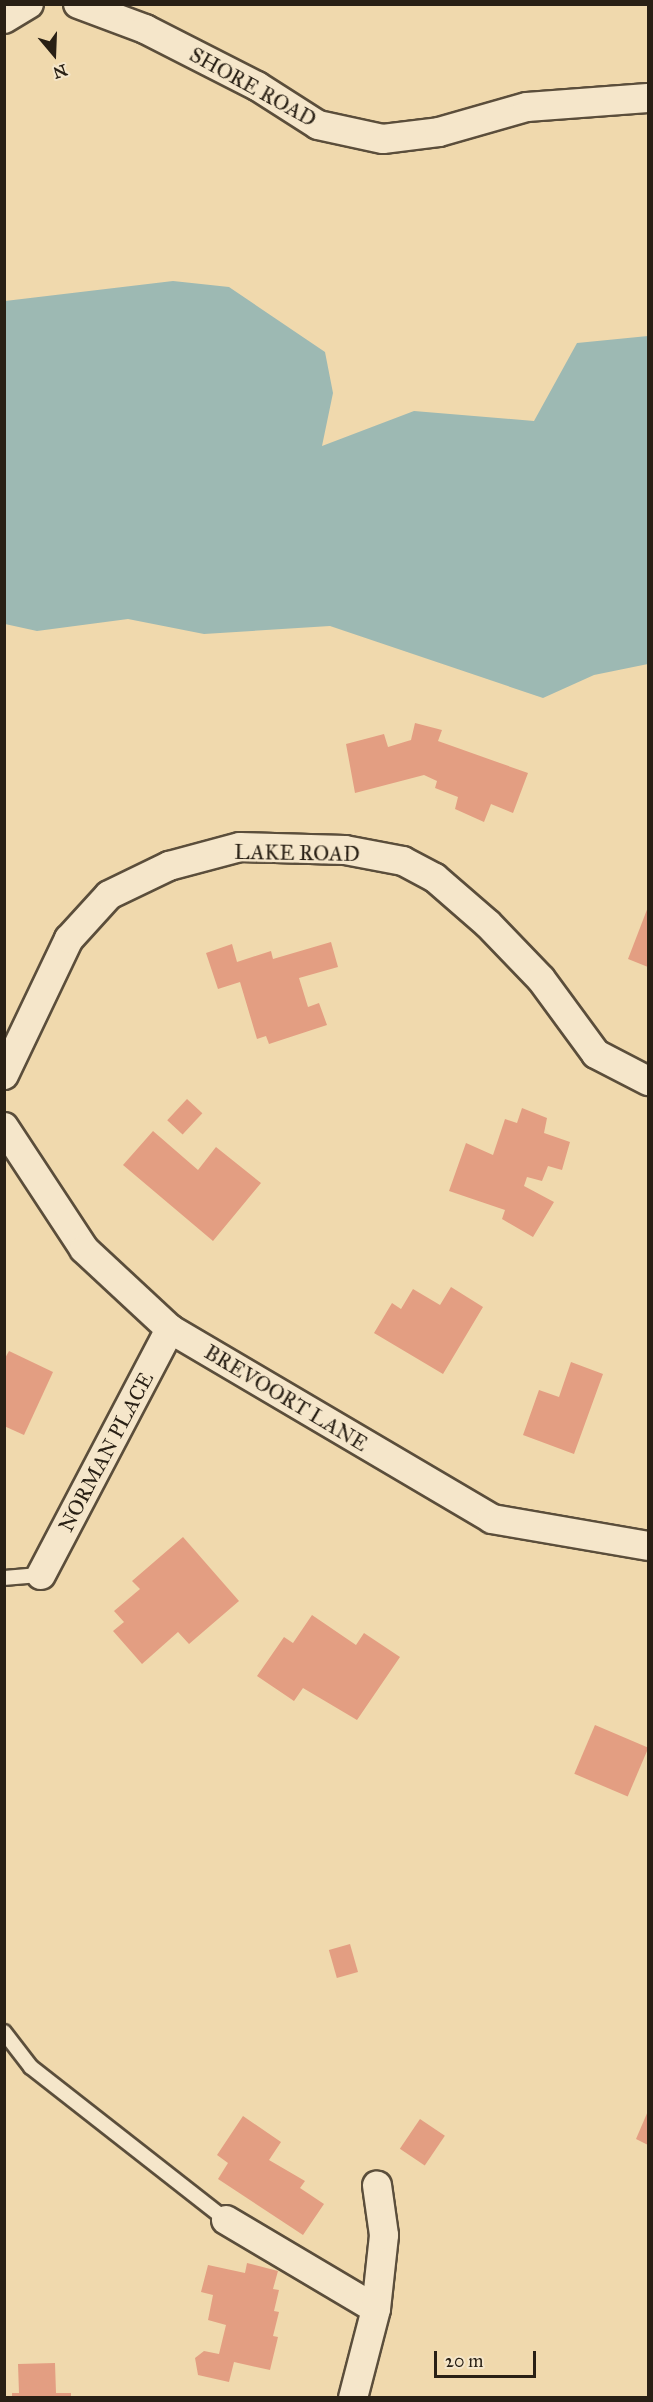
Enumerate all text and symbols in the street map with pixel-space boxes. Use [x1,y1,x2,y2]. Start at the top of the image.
north arrow [24,24,84,84]
street label: SHORE ROAD [185,42,321,132]
text: N [51,60,70,83]
street label: LAKE ROAD [234,839,360,867]
street label: BREVOORT LANE [200,1339,372,1457]
street label: NORMAN PLACE [53,1368,159,1536]
scale bar [437,2339,539,2377]
text: 20 m [445,2350,483,2372]

